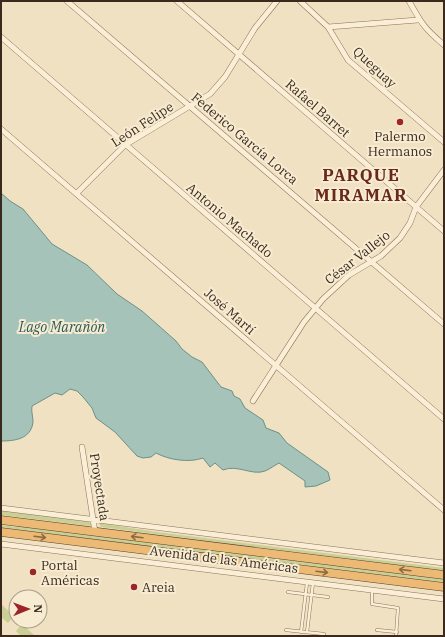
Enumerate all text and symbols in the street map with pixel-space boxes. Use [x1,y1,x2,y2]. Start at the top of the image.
street label: Queguay [349,43,400,92]
street label: Rafael Barret [282,76,354,141]
street label: Federico García Lorca [188,89,302,188]
street label: León Felipe [108,98,177,151]
marker: Palermo Hermanos [395,117,405,127]
place label: Palermo Hermanos [368,128,432,160]
district label: PARQUE MIRAMAR [315,164,407,206]
street label: Antonio Machado [183,179,276,261]
street label: César Vallejo [321,227,393,288]
street label: José Martí [201,284,259,338]
water label: Lago Marañón [18,318,105,336]
street label: Proyectada [86,452,113,522]
one-way arrow [33,533,46,541]
one-way arrow [131,533,144,541]
street label: Avenida de las Américas [149,542,299,577]
place label: Portal Américas [41,557,99,589]
one-way arrow [399,566,412,574]
marker: Portal Américas [28,567,38,577]
one-way arrow [315,568,328,575]
place label: Areia [142,579,175,596]
marker: Areia [129,582,139,592]
north arrow [8,589,48,629]
text: N [31,604,45,614]

